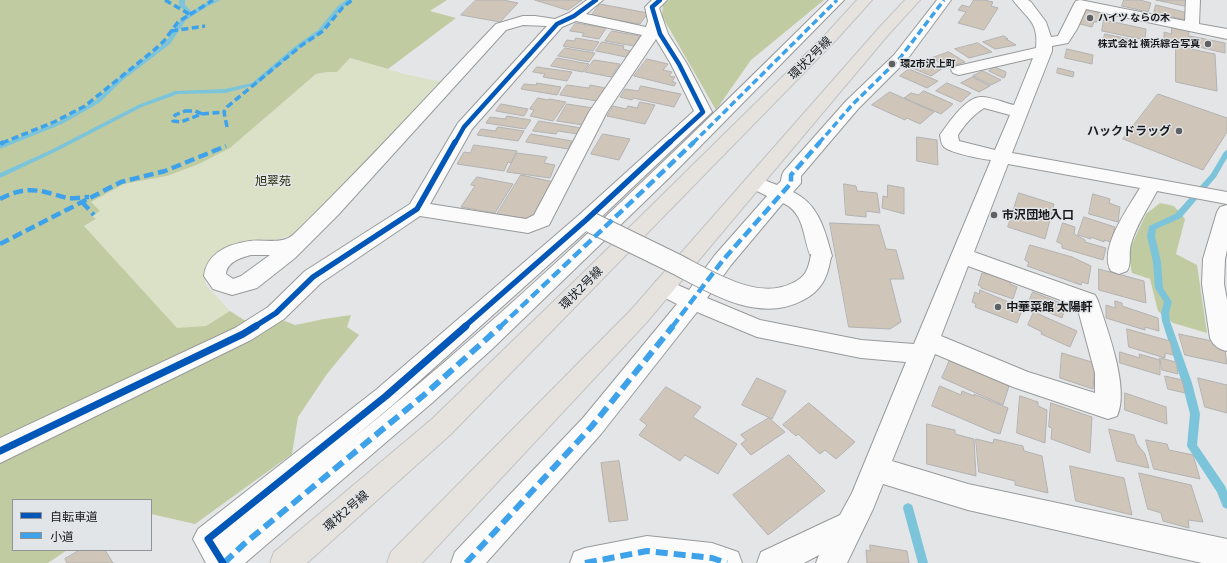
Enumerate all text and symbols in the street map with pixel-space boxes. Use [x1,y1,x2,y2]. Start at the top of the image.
place label: ハイツ ならの木 [1098,12,1170,24]
marker: ハイツ ならの木 [1085,13,1095,23]
street label: 環状2号線 [786,34,834,82]
place label: 株式会社 横浜綜合写真 [1098,38,1200,50]
marker: 株式会社 横浜綜合写真 [1203,39,1213,49]
place label: 環2市沢上町 [900,58,956,70]
marker: 環2市沢上町 [887,59,897,69]
place label: ハックドラッグ [1087,124,1171,138]
marker: ハックドラッグ [1174,126,1184,136]
park label: 旭翠苑 [255,174,291,188]
place label: 市沢団地入口 [1002,208,1074,222]
marker: 市沢団地入口 [989,210,999,220]
street label: 環状2号線 [557,264,605,312]
place label: 中華菜館 太陽軒 [1006,300,1093,314]
marker: 中華菜館 太陽軒 [993,302,1003,312]
street label: 環状2号線 [321,488,371,534]
legend [12,499,152,551]
text: 自転車道 [50,509,98,523]
text: 小道 [50,529,74,543]

